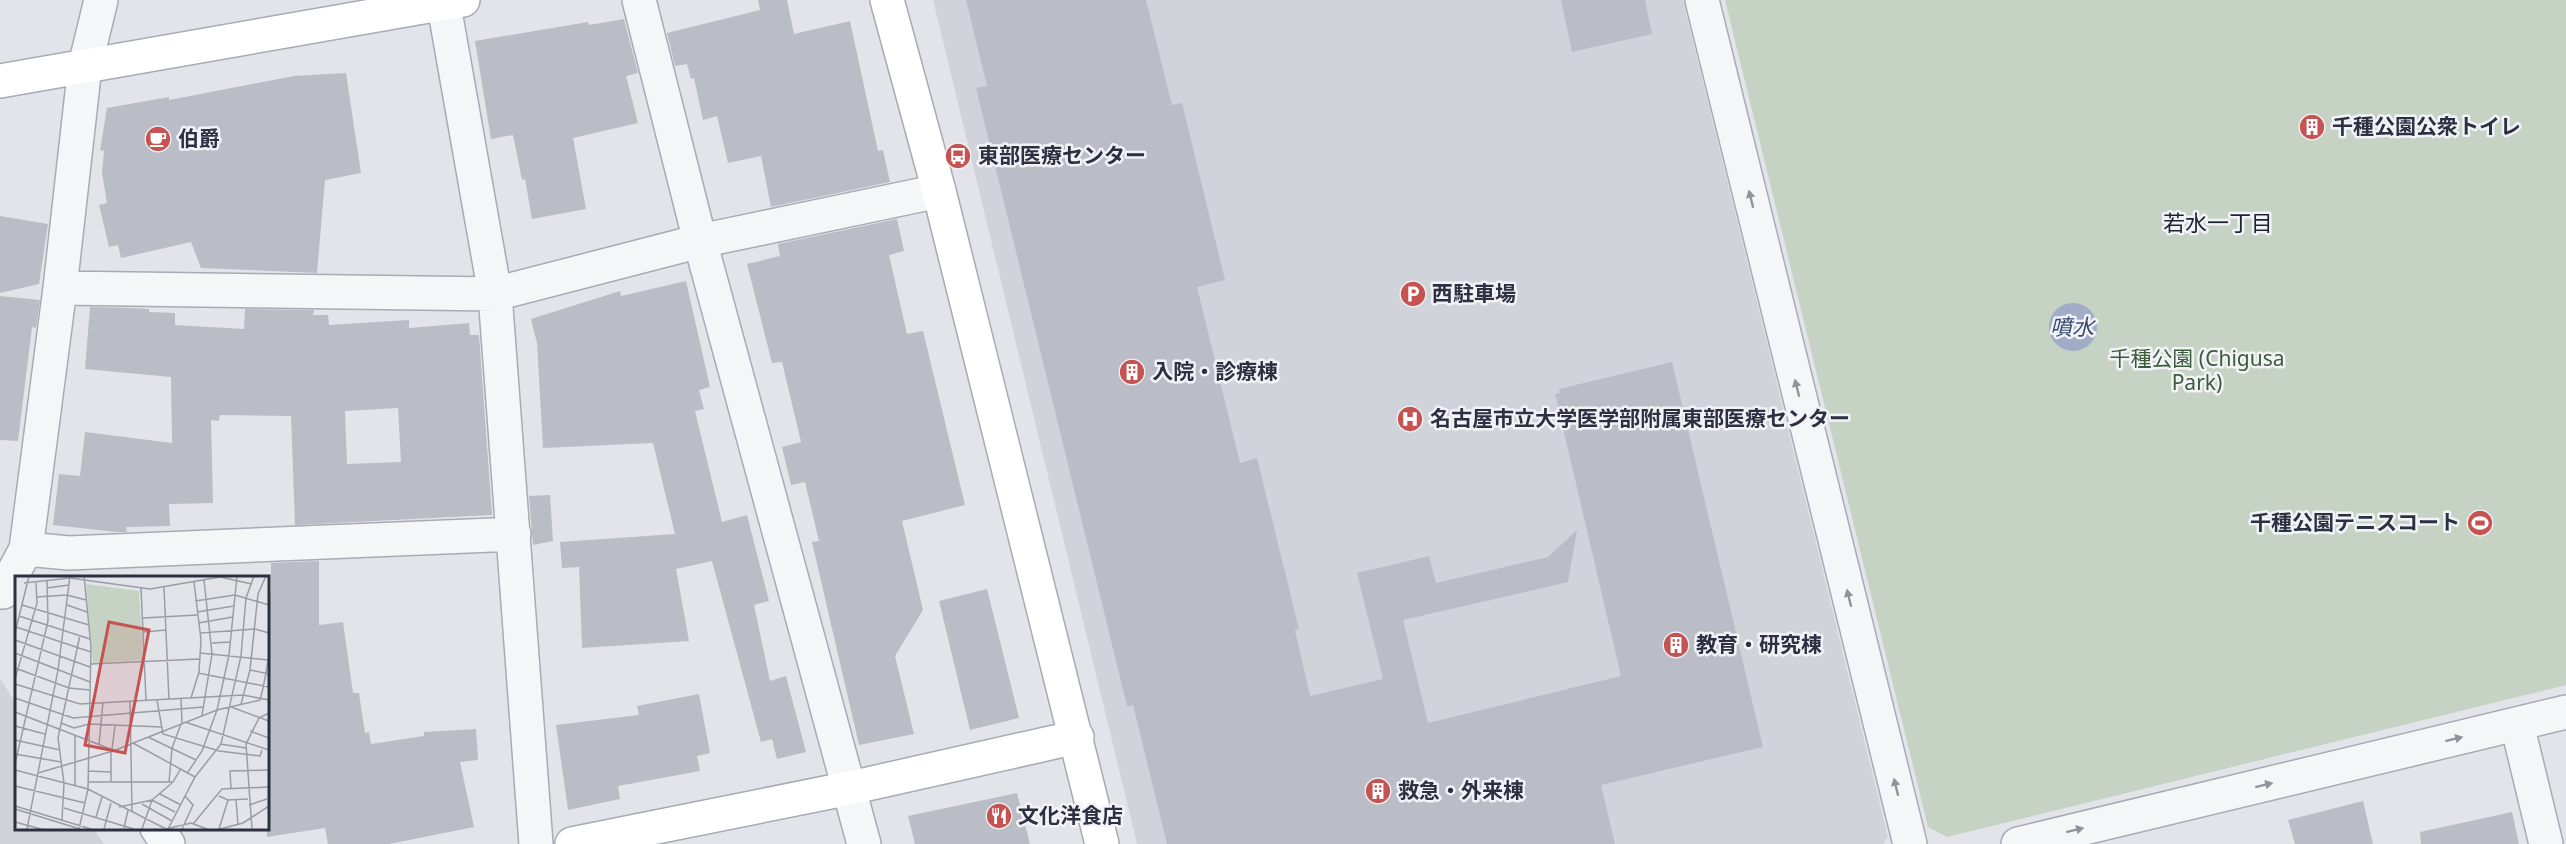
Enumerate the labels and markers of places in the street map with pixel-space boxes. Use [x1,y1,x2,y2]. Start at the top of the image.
building icon: 千種公園公衆トイレ [2297,112,2327,142]
place label: 千種公園公衆トイレ [2332,112,2521,140]
cafe icon: 伯爵 [143,124,173,154]
place label: 伯爵 [178,124,220,152]
bus stop icon: 東部医療センター [943,141,973,171]
place label: 東部医療センター [978,141,1146,169]
parking icon: 西駐車場 [1398,279,1428,309]
place label: 西駐車場 [1432,279,1516,307]
building icon: 入院・診療棟 [1117,357,1147,387]
place label: 入院・診療棟 [1152,357,1278,385]
hospital icon: 名古屋市立大学医学部附属東部医療センター [1395,404,1425,434]
place label: 名古屋市立大学医学部附属東部医療センター [1430,404,1850,432]
place label: 千種公園テニスコート [2250,508,2460,536]
sports icon: 千種公園テニスコート [2465,508,2495,538]
building icon: 教育・研究棟 [1661,630,1691,660]
place label: 教育・研究棟 [1696,630,1822,658]
building icon: 救急・外来棟 [1363,776,1393,806]
place label: 救急・外来棟 [1398,776,1524,804]
restaurant icon: 文化洋食店 [984,801,1014,831]
place label: 文化洋食店 [1018,801,1123,829]

